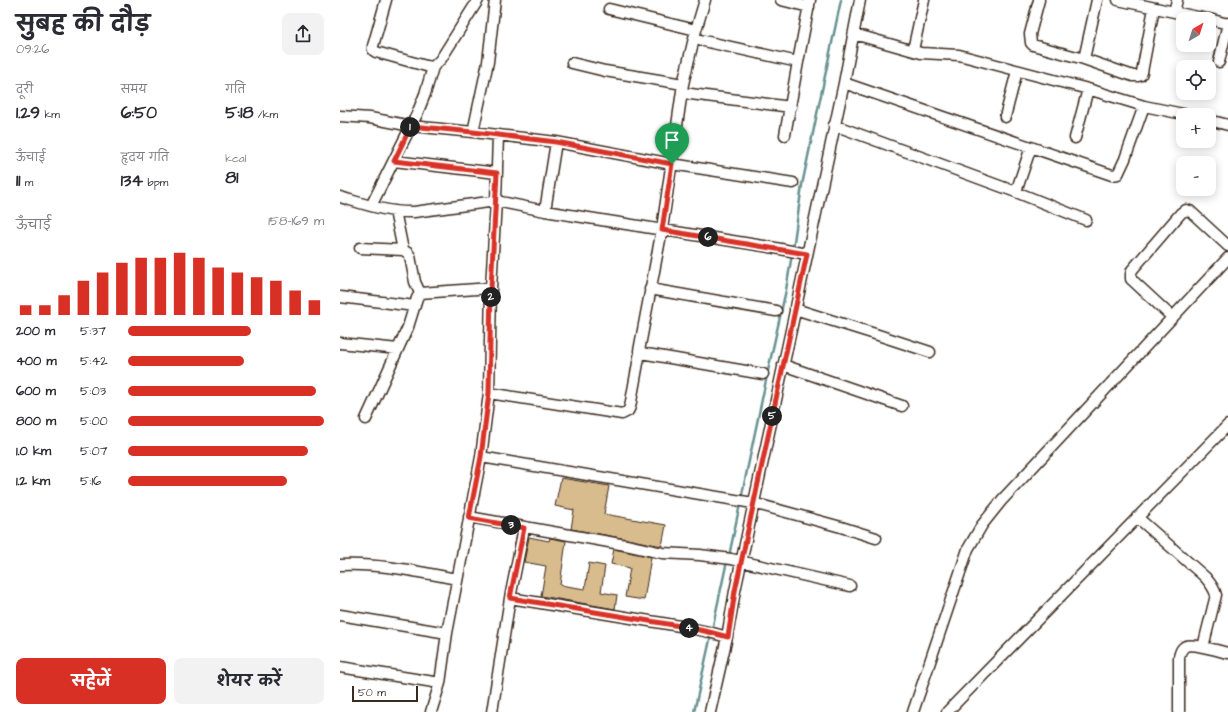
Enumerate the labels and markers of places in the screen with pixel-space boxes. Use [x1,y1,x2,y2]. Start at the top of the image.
pin: 1 [400,117,420,137]
pin [655,123,689,164]
pin: 6 [698,227,718,247]
pin: 2 [481,287,501,307]
pin: 5 [762,406,782,426]
pin: 3 [501,515,521,535]
pin: 4 [679,618,699,638]

